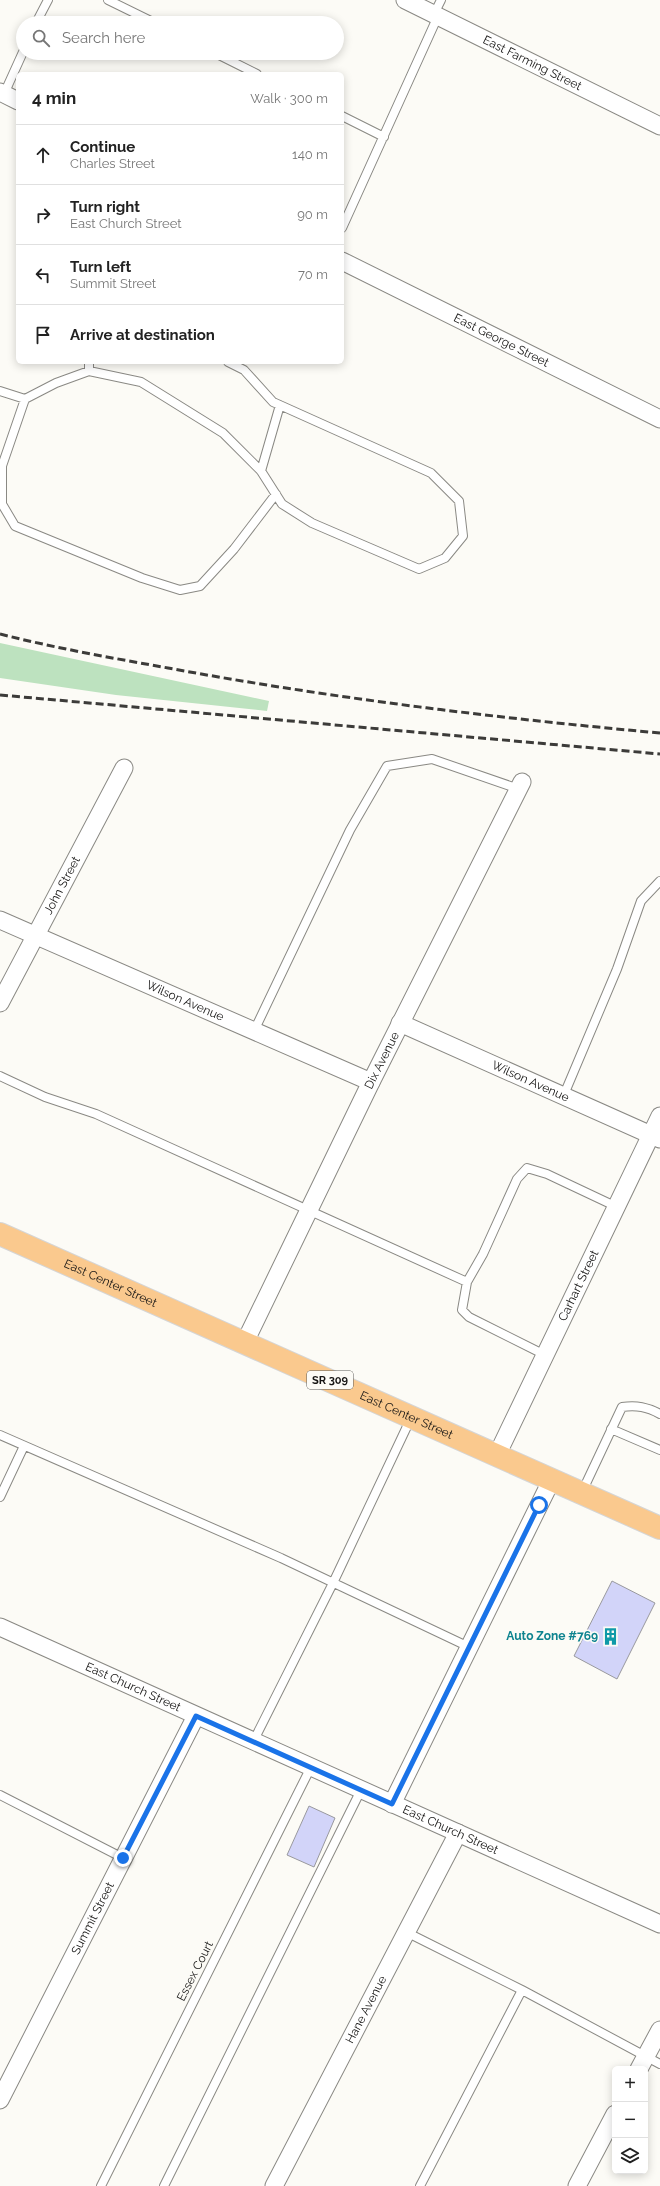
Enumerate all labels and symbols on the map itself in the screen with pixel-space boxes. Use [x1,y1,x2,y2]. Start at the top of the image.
street label: East Farming Street [481,33,584,93]
street label: East George Street [452,311,551,370]
street label: John Street [41,854,83,917]
street label: Wilson Avenue [144,978,226,1024]
street label: Dix Avenue [362,1030,402,1091]
street label: Wilson Avenue [490,1058,571,1105]
street label: Carhart Street [555,1248,601,1323]
street label: East Center Street [62,1256,159,1310]
road number: SR 309 [307,1371,353,1389]
street label: East Center Street [358,1388,455,1442]
route start [530,1496,548,1514]
building icon: Auto Zone #769 [601,1626,621,1646]
place label: Auto Zone #769 [506,1629,598,1643]
street label: East Church Street [83,1659,183,1714]
street label: East Church Street [401,1802,500,1857]
route end [114,1849,132,1867]
street label: Summit Street [68,1880,117,1957]
street label: Essex Court [174,1939,216,2003]
street label: Hane Avenue [343,1973,389,2046]

